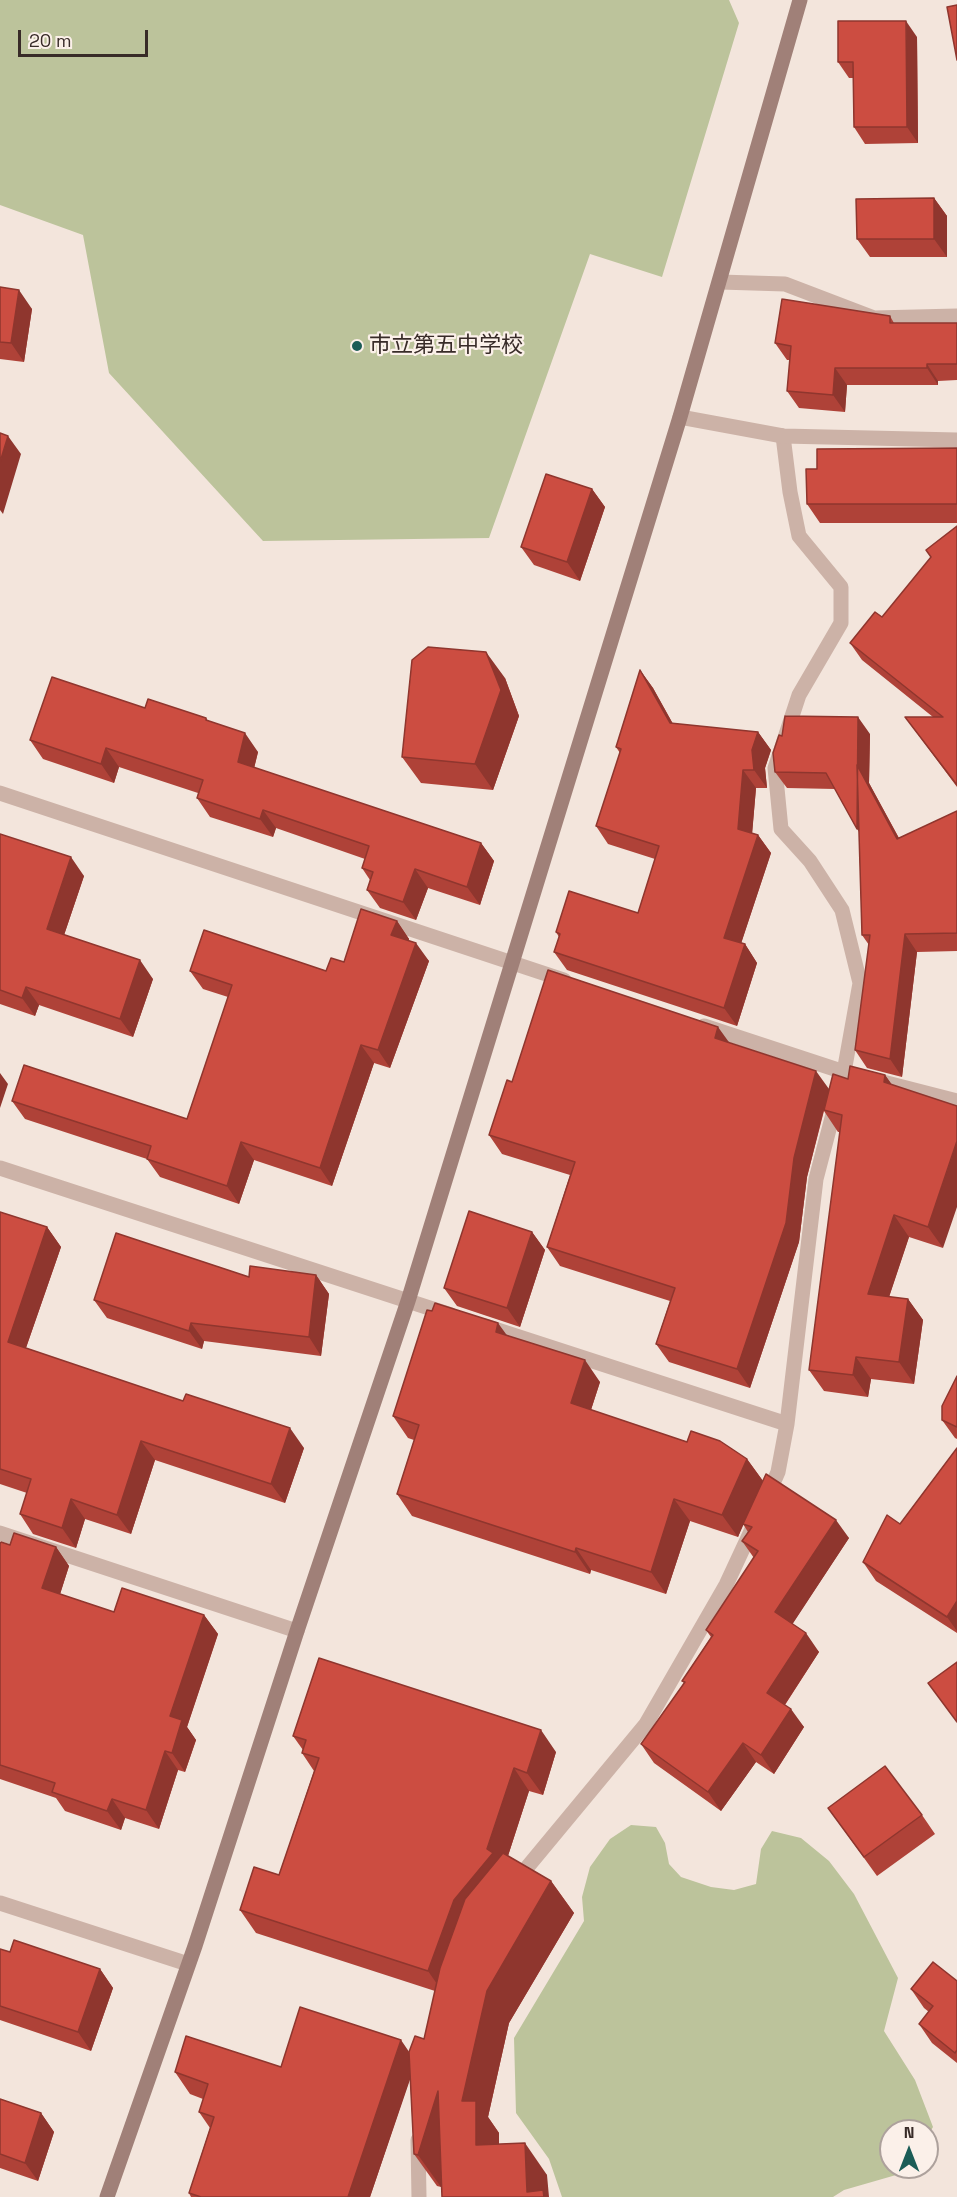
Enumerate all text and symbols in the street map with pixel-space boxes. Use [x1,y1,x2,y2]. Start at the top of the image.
scale bar [21,18,152,56]
text: 20 m [29,29,72,52]
place label: 市立第五中学校 [369,333,523,359]
marker: 市立第五中学校 [350,339,364,353]
north arrow [879,2119,939,2179]
text: N [904,2122,914,2143]

